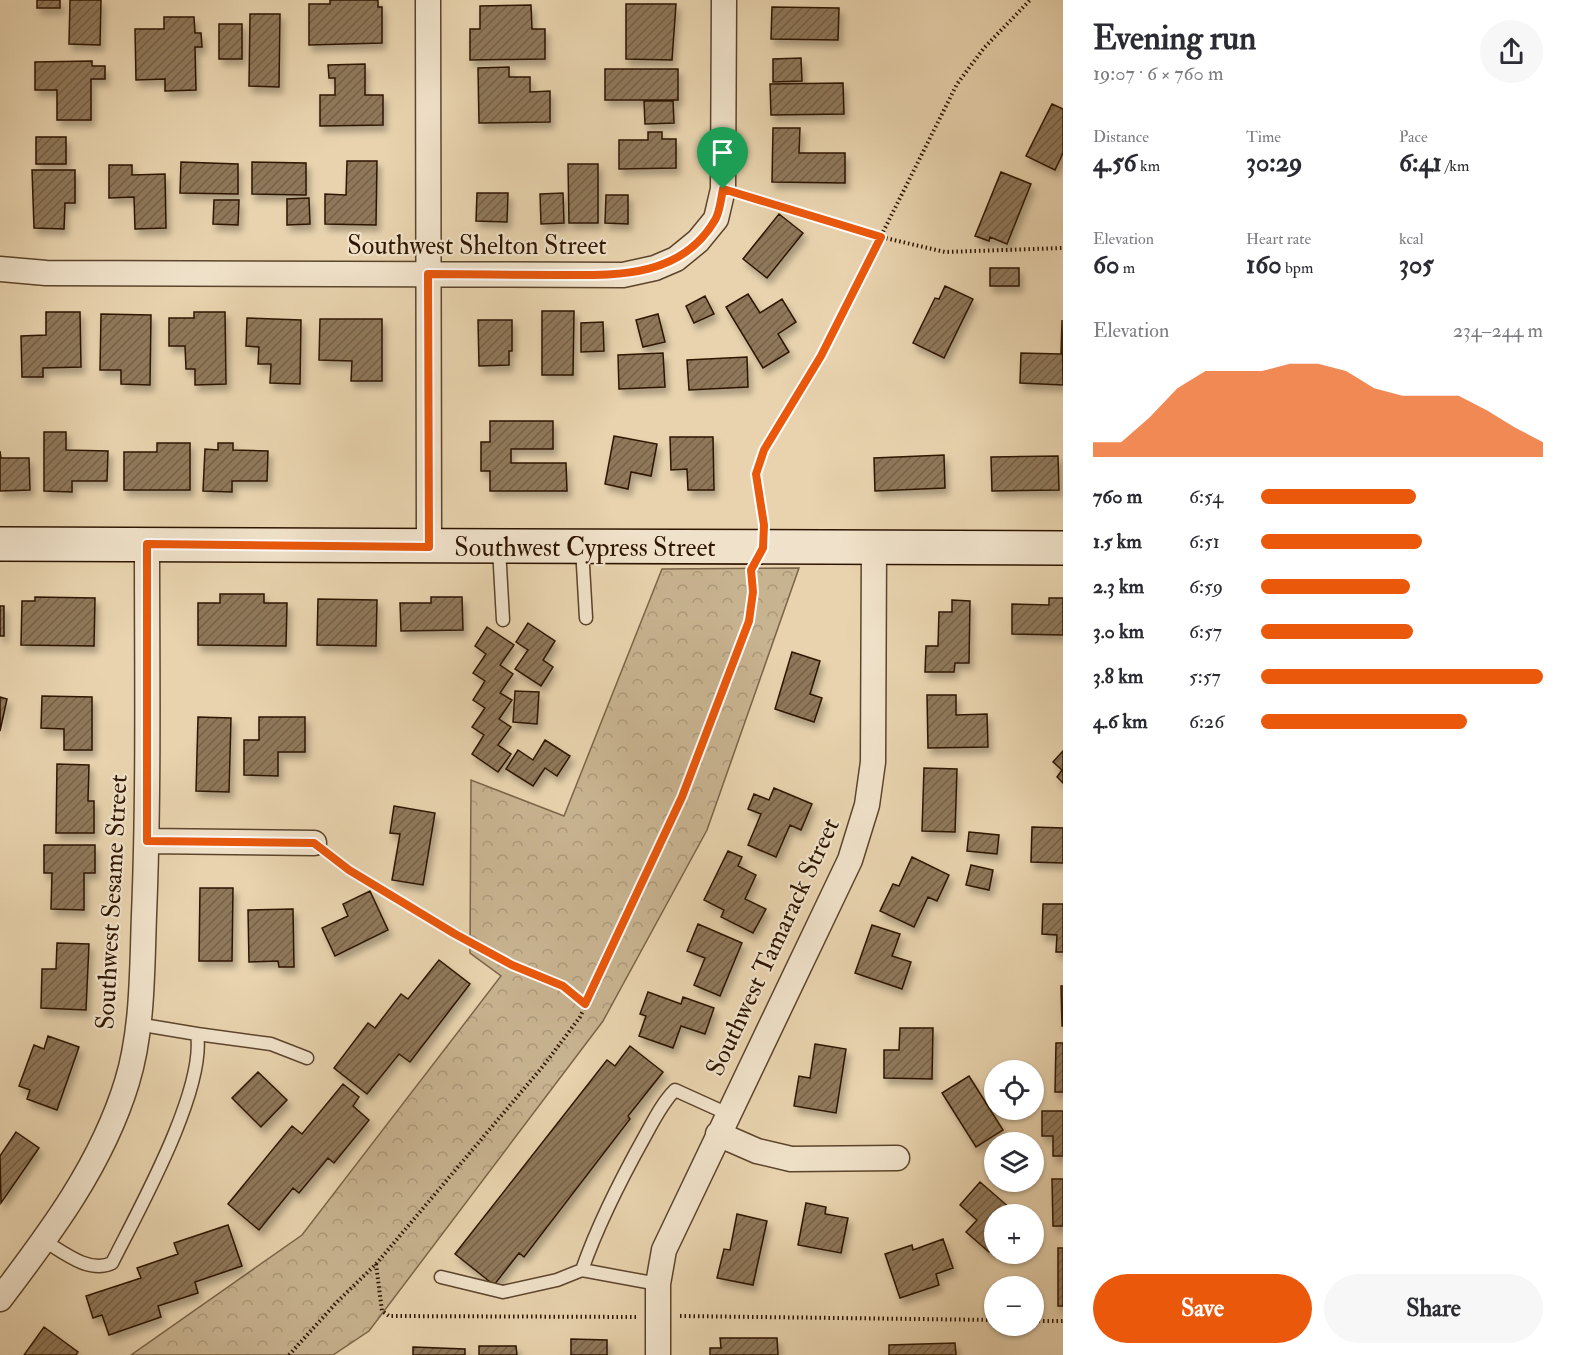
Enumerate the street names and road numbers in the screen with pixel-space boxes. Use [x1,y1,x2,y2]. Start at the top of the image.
street label: Southwest Shelton Street [347,230,607,262]
street label: Southwest Cypress Street [454,532,716,565]
street label: Southwest Sesame Street [89,774,135,1030]
street label: Southwest Tamarack Street [699,813,847,1081]

